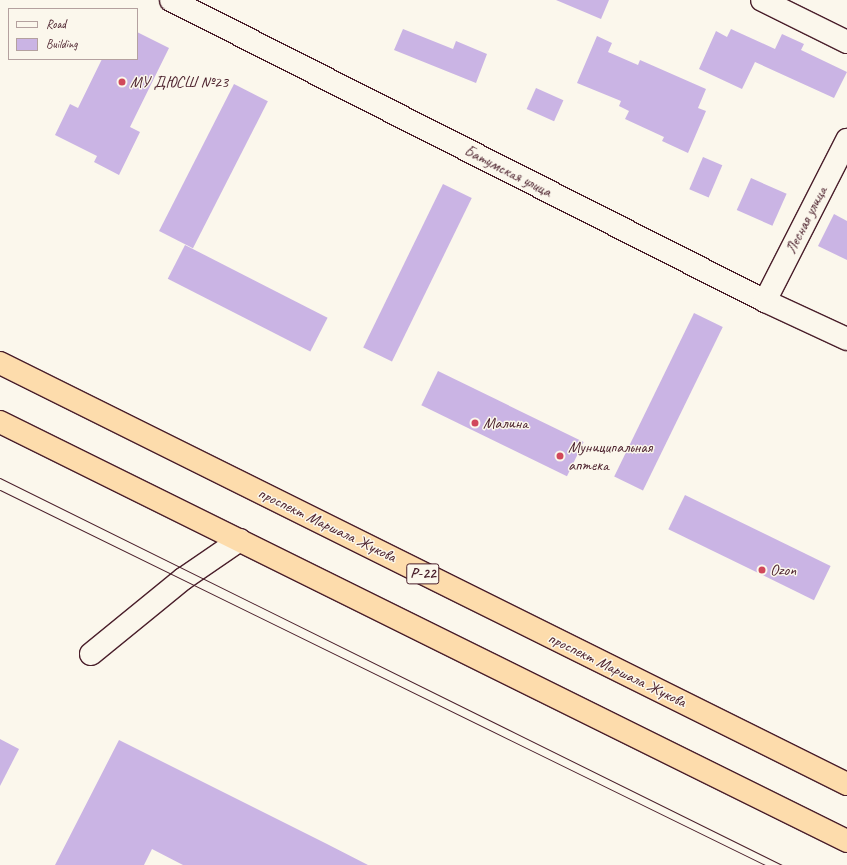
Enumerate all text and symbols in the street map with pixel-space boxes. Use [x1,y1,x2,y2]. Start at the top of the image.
legend [8,8,138,60]
text: Road [46,16,66,32]
text: Building [46,36,78,52]
place label: МУ ДЮСШ №23 [130,72,229,92]
marker: МУ ДЮСШ №23 [117,77,127,87]
street label: Батумская улица [460,140,556,202]
street label: Лесная улица [781,183,831,257]
place label: Малина [483,413,528,433]
marker: Малина [470,418,480,428]
place label: Муниципальная аптека [568,437,652,475]
marker: Муниципальная аптека [555,451,565,461]
street label: проспект Маршала Жукова [255,483,399,567]
place label: Ozon [770,560,796,580]
road number: Р-22 [406,561,440,587]
marker: Ozon [757,565,767,575]
street label: проспект Маршала Жукова [545,628,689,712]

